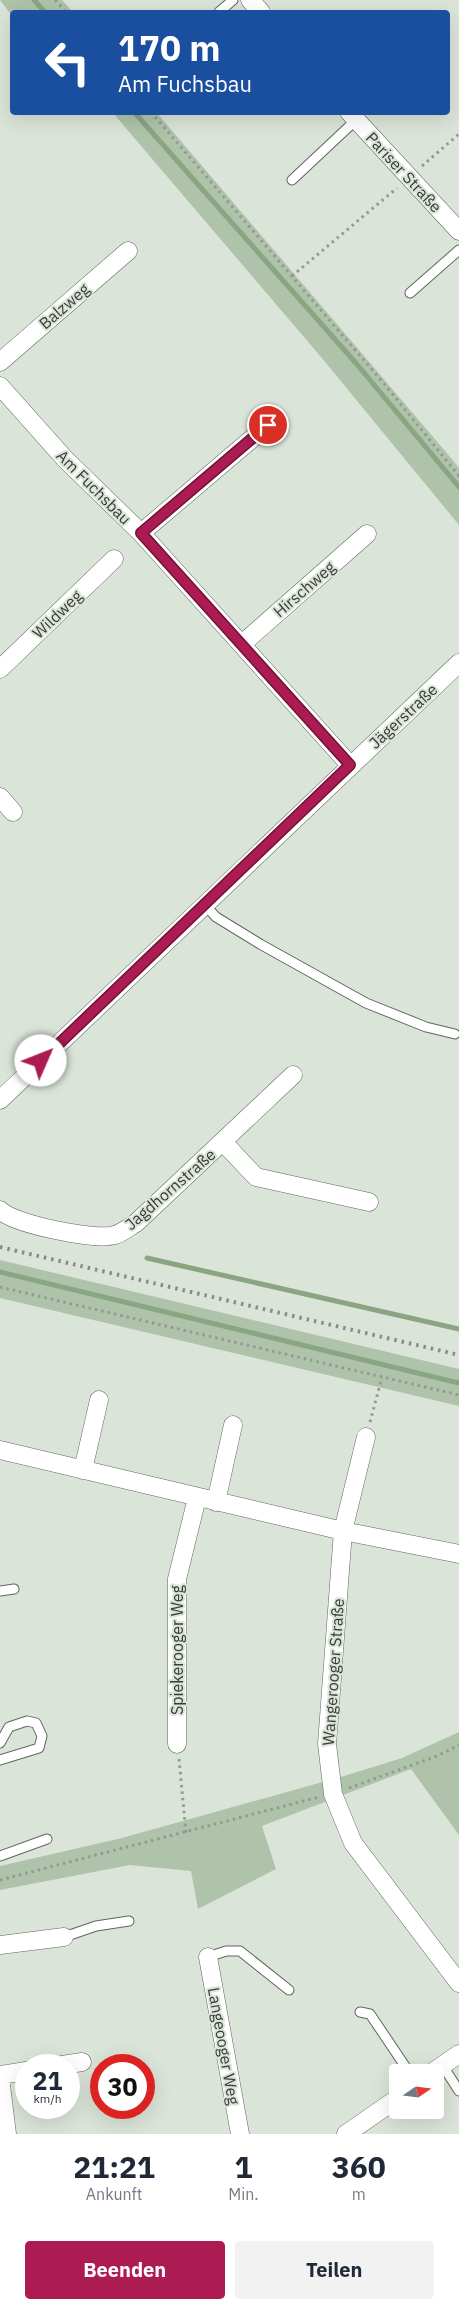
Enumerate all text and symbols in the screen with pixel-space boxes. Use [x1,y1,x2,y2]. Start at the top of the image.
text: 170 m [118,25,221,71]
icon: left [35,30,100,95]
text: Am Fuchsbau [118,69,252,98]
street label: Pariser Straße [362,128,446,216]
street label: Balzweg [35,278,94,333]
pin [247,404,289,446]
icon: arrive [254,411,282,439]
street label: Am Fuchsbau [52,445,136,529]
street label: Hirschweg [269,556,339,621]
street label: Wildweg [28,585,86,642]
street label: Jägerstraße [365,679,442,753]
position arrow [14,1034,66,1086]
street label: Jagdhornstraße [120,1144,220,1234]
street label: Spiekerooger Weg [167,1584,187,1715]
street label: Wangerooger Straße [318,1597,348,1746]
street label: Langeooger Weg [204,1986,244,2107]
speed limit sign: 30 [90,2054,155,2119]
text: 21 [32,2064,63,2097]
north arrow [389,2064,444,2119]
map controls [389,2064,444,2119]
text: km/h [33,2091,62,2106]
text: 21:21 [73,2147,155,2186]
text: 1 [234,2147,252,2186]
text: 360 [332,2147,386,2186]
text: Ankunft [86,2184,142,2204]
text: Min. [228,2184,259,2204]
text: m [352,2184,366,2204]
button: Beenden [25,2241,225,2299]
button: Teilen [235,2241,434,2299]

